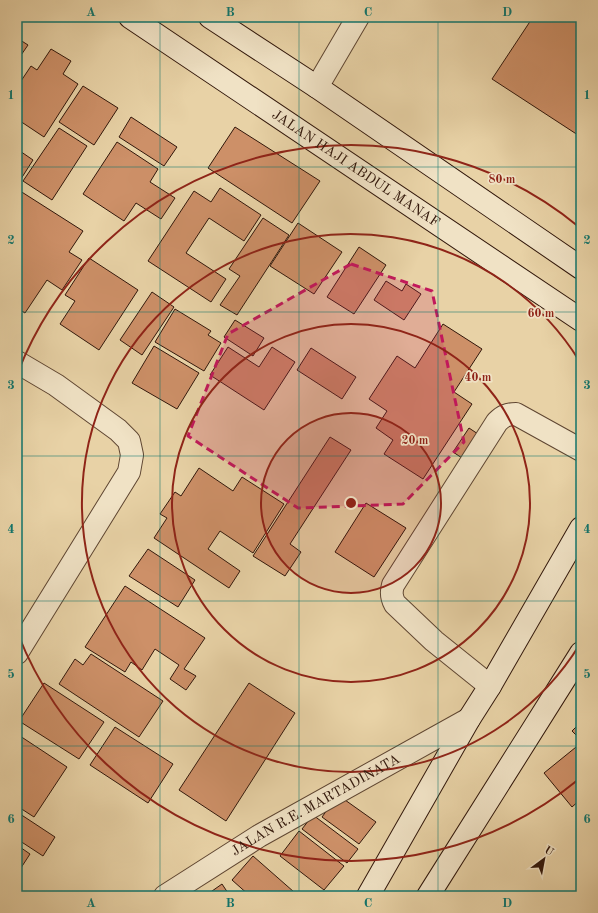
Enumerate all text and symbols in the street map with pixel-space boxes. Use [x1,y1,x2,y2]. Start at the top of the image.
text: A [86,6,96,19]
text: B [225,6,235,19]
text: C [364,6,372,19]
text: D [502,6,512,19]
text: 1 [7,89,15,102]
text: 1 [583,89,591,102]
street label: JALAN HAJI ABDUL MANAF [269,107,442,230]
text: 80 m [489,174,516,186]
text: 2 [7,234,15,247]
text: 2 [583,234,591,247]
text: 60 m [528,308,555,320]
text: 40 m [465,372,492,384]
text: 3 [7,379,15,392]
text: 3 [583,379,591,392]
text: 20 m [402,435,429,447]
centre of rings [344,496,358,510]
text: 4 [7,523,15,536]
text: 4 [583,523,591,536]
text: 5 [7,668,15,681]
text: 5 [583,668,591,681]
street label: JALAN R.E. MARTADINATA [229,752,403,859]
text: 6 [7,813,15,826]
text: 6 [583,813,591,826]
north arrow [524,839,564,879]
text: U [542,845,555,859]
text: A [86,897,96,910]
text: B [225,897,235,910]
text: C [364,897,372,910]
text: D [502,897,512,910]

